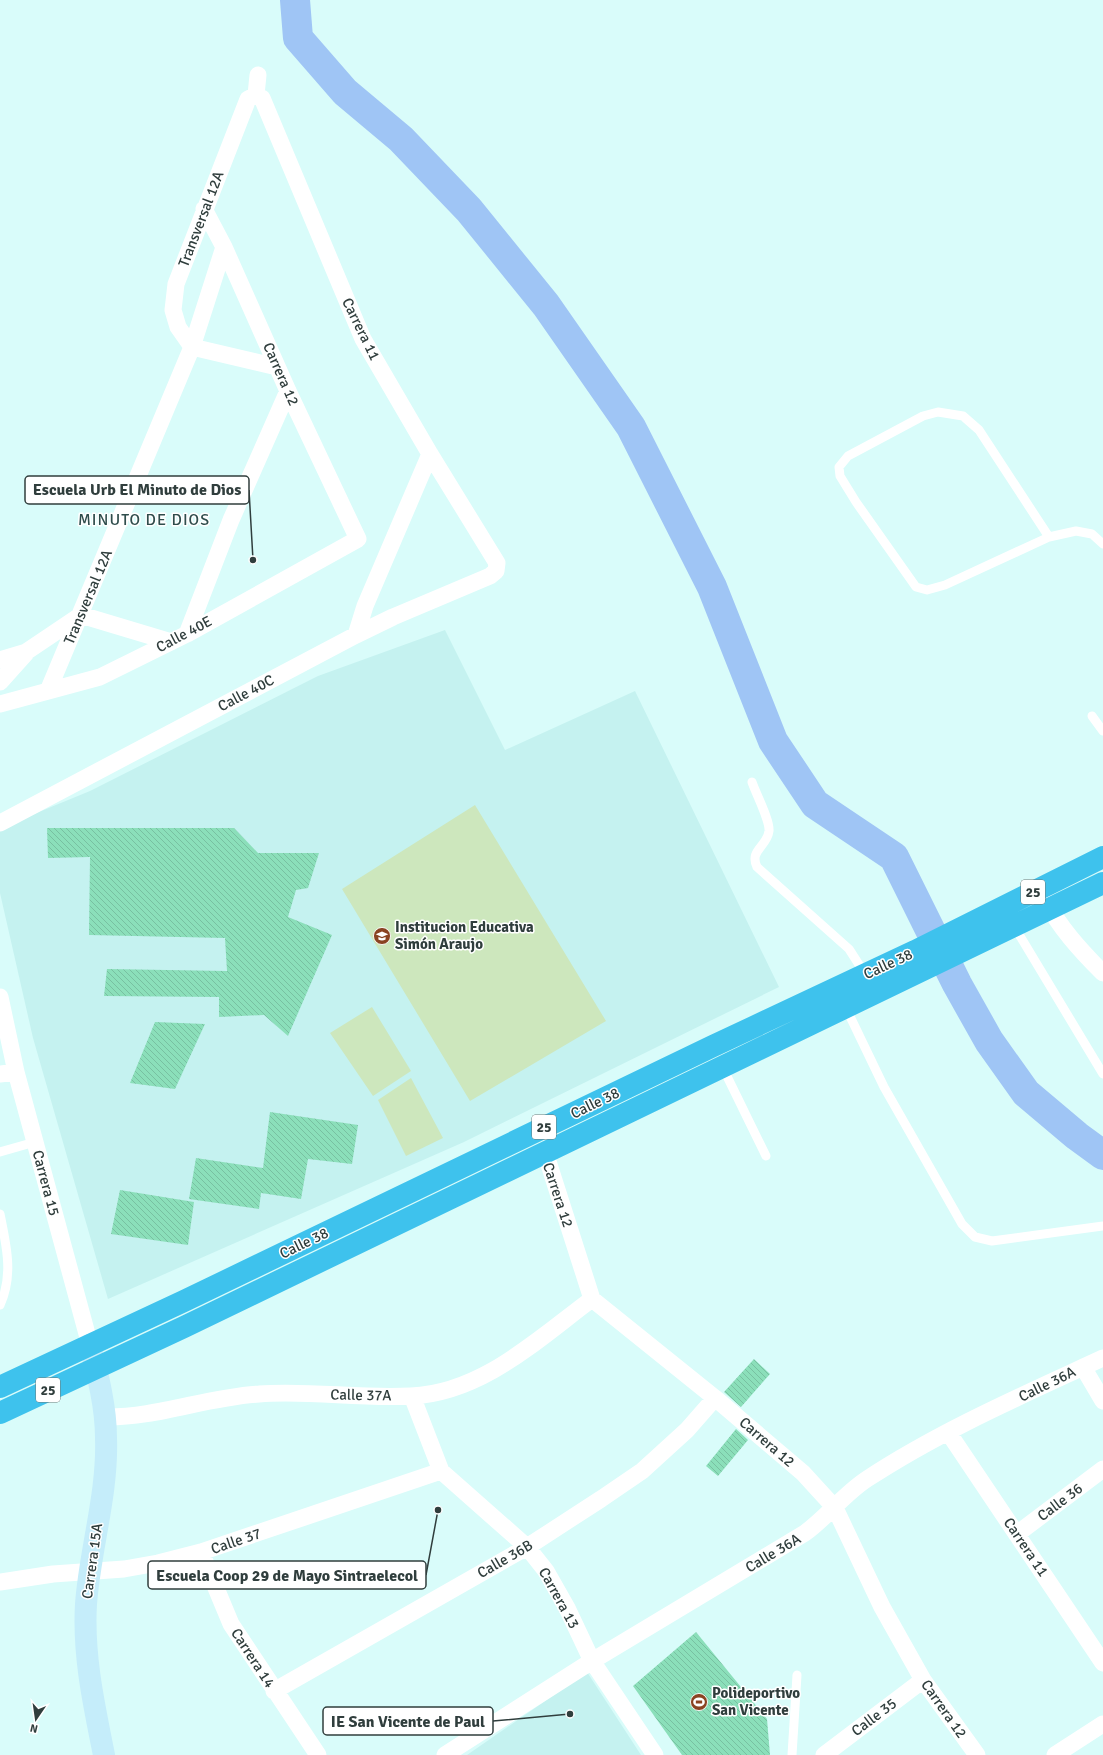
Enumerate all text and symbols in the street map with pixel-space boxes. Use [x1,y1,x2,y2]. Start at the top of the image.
street label: Transversal 12A [174,168,228,270]
street label: Carrera 11 [338,295,384,363]
street label: Carrera 12 [259,340,303,408]
callout: Escuela Urb El Minuto de Dios [25,476,249,504]
text: Escuela Urb El Minuto de Dios [33,480,241,500]
district label: MINUTO DE DIOS [78,510,210,530]
street label: Transversal 12A [60,547,116,647]
street label: Calle 40E [153,612,215,656]
street label: Calle 40C [215,671,277,715]
road number: 25 [1021,880,1045,904]
place label: Institucion Educativa Simón Araujo [395,918,534,953]
school or university icon: Institucion Educativa Simón Araujo [372,926,392,946]
street label: Calle 38 [861,945,915,983]
street label: Calle 38 [568,1083,622,1123]
road number: 25 [532,1115,556,1139]
street label: Carrera 15 [29,1148,63,1218]
street label: Carrera 12 [539,1160,577,1230]
street label: Calle 38 [277,1223,331,1263]
street label: Calle 36A [1016,1362,1078,1406]
road number: 25 [36,1378,60,1402]
street label: Calle 37A [330,1385,392,1405]
street label: Carrera 12 [736,1413,798,1471]
street label: Calle 36 [1034,1479,1086,1525]
street label: Carrera 11 [1000,1514,1052,1580]
street label: Carrera 15A [78,1522,106,1600]
street label: Calle 37 [208,1524,264,1558]
street label: Calle 36A [742,1530,804,1576]
street label: Calle 36B [474,1536,536,1582]
callout: Escuela Coop 29 de Mayo Sintraelecol [148,1561,426,1589]
street label: Carrera 13 [535,1564,583,1632]
text: Escuela Coop 29 de Mayo Sintraelecol [156,1566,418,1586]
street label: Carrera 14 [227,1625,279,1691]
street label: Carrera 12 [917,1676,971,1742]
place label: Polideportivo San Vicente [712,1684,800,1719]
sports icon: Polideportivo San Vicente [689,1692,709,1712]
street label: Calle 35 [848,1694,900,1740]
north arrow [16,1699,56,1739]
callout: IE San Vicente de Paul [323,1707,493,1735]
text: IE San Vicente de Paul [331,1712,485,1732]
text: N [29,1721,39,1735]

